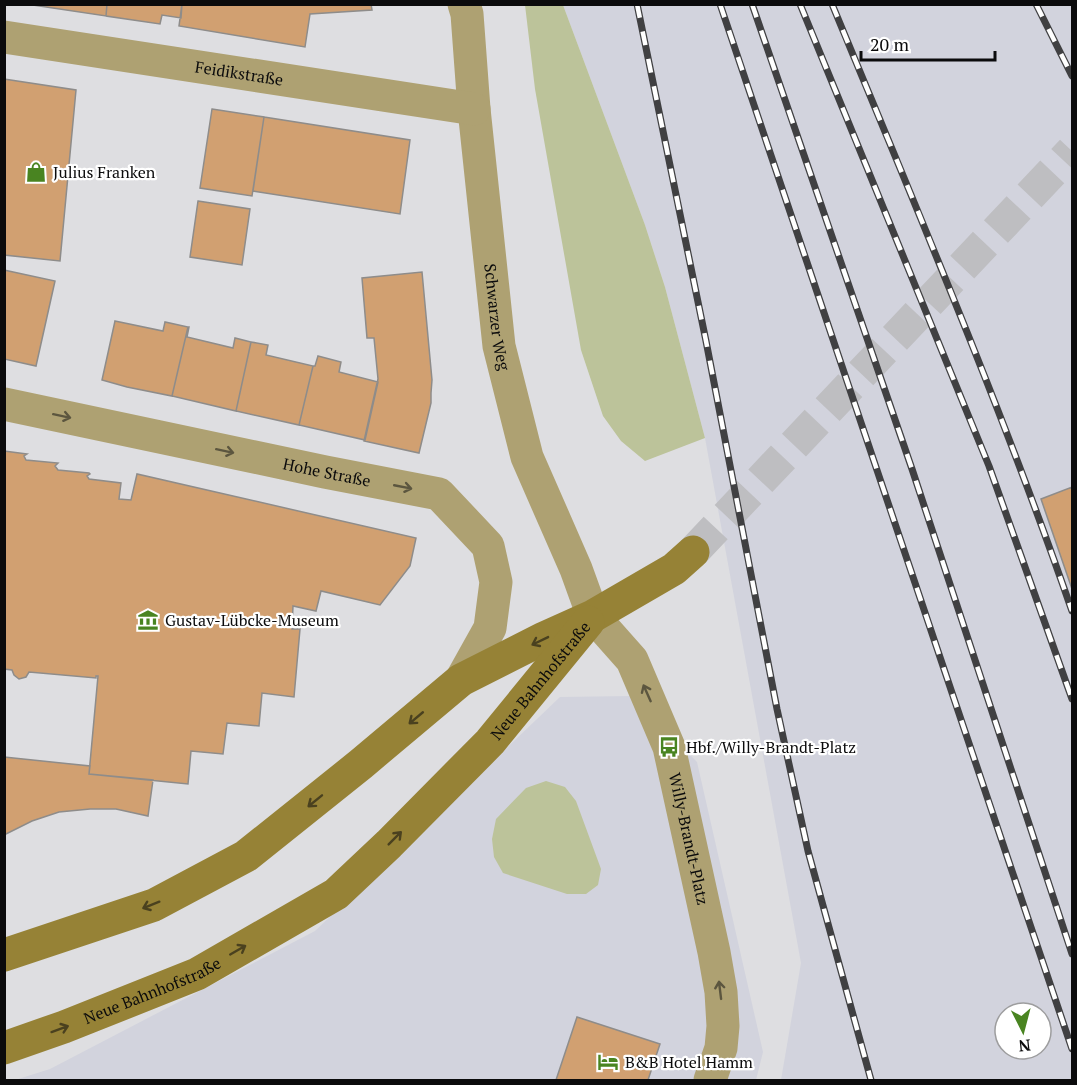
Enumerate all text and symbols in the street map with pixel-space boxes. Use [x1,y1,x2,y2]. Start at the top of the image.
scale bar [861,24,994,62]
text: 20 m [870,32,910,56]
street label: Feidikstraße [194,55,285,91]
shop icon: Julius Franken [24,160,48,184]
place label: Julius Franken [53,161,156,183]
street label: Schwarzer Weg [479,263,516,373]
one-way arrow [51,411,71,422]
one-way arrow [215,446,234,457]
street label: Hohe Straße [281,452,373,492]
one-way arrow [392,482,412,493]
museum icon: Gustav-Lübcke-Museum [136,608,160,632]
place label: Gustav-Lübcke-Museum [165,609,339,631]
street label: Neue Bahnhofstraße [485,617,595,744]
one-way arrow [531,635,549,647]
one-way arrow [640,685,652,703]
one-way arrow [408,711,424,724]
bus stop icon: Hbf./Willy-Brandt-Platz [657,735,681,759]
place label: Hbf./Willy-Brandt-Platz [686,736,856,758]
street label: Willy-Brandt-Platz [664,771,714,907]
one-way arrow [307,794,323,807]
one-way arrow [388,831,403,845]
one-way arrow [143,900,161,911]
one-way arrow [229,944,246,956]
street label: Neue Bahnhofstraße [80,952,225,1029]
one-way arrow [715,981,726,1001]
north arrow [993,1001,1053,1061]
one-way arrow [50,1023,69,1034]
text: N [1017,1034,1032,1057]
hotel icon: B&B Hotel Hamm [596,1050,620,1074]
place label: B&B Hotel Hamm [625,1051,753,1073]

